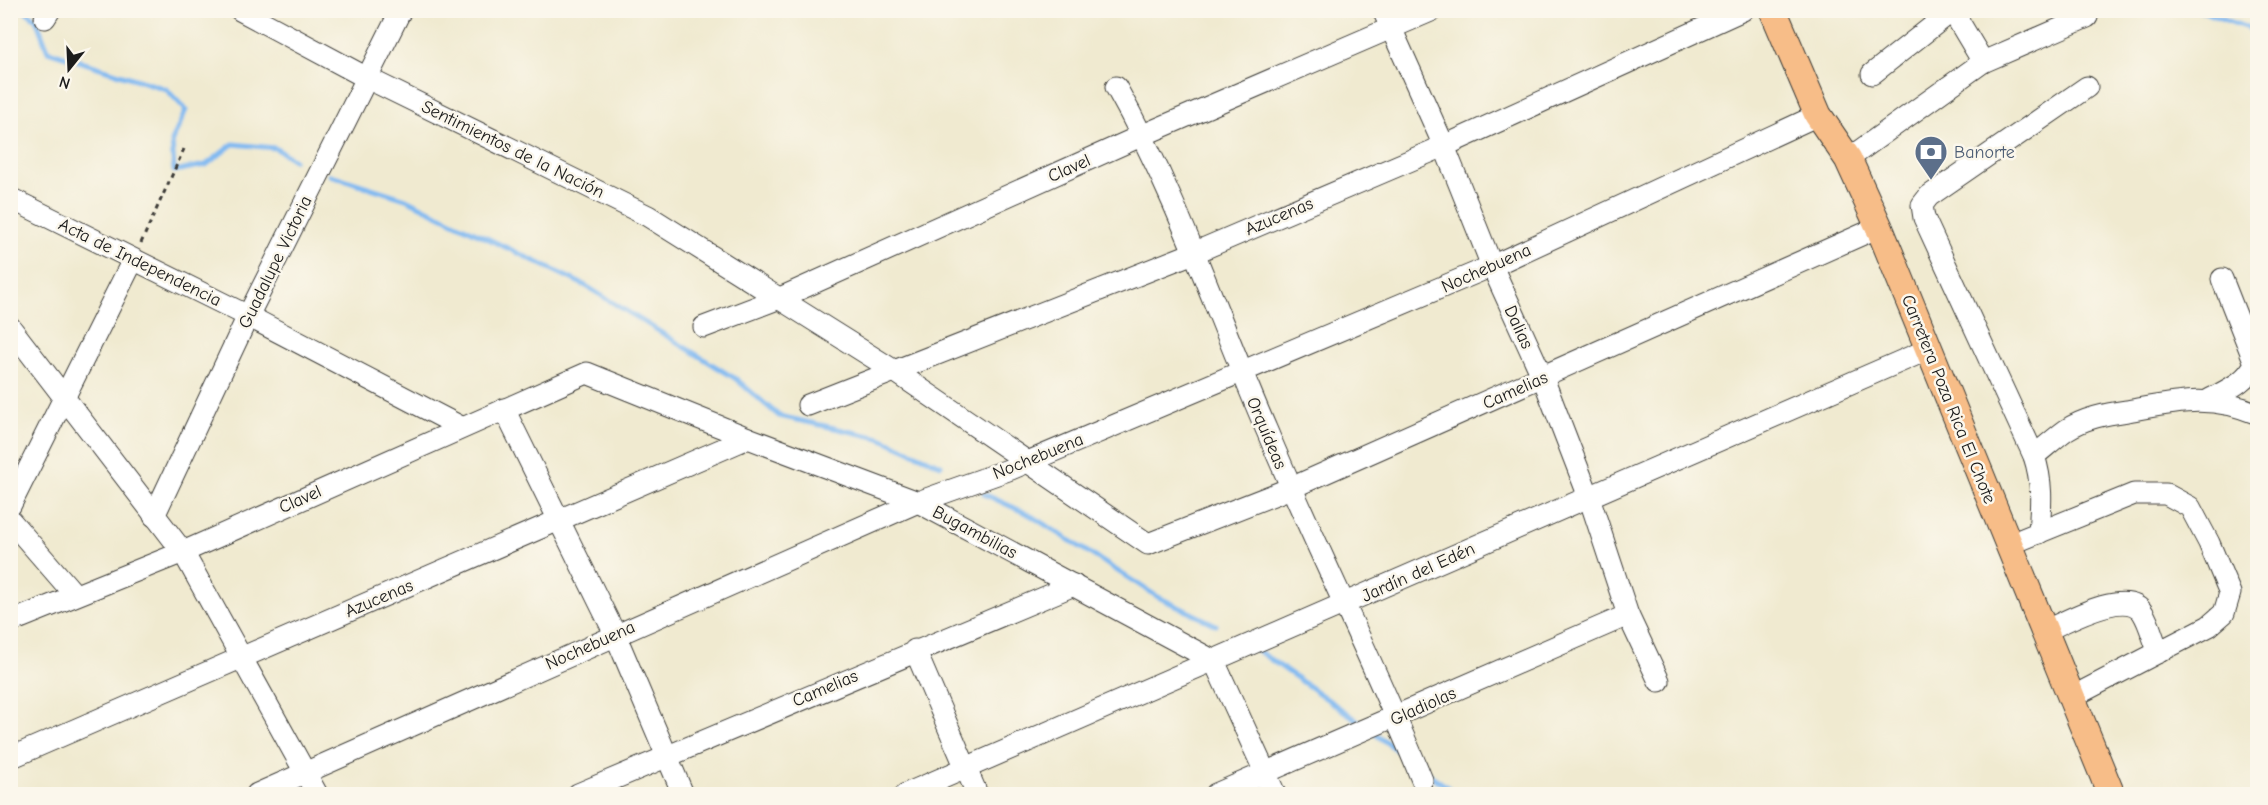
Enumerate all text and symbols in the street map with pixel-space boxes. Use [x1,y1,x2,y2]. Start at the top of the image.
north arrow [39,39,99,99]
text: N [57,72,72,92]
street label: Sentimientos de la Nación [418,96,608,203]
bank icon: Banorte [1913,134,1949,181]
place label: Banorte [1954,142,2015,163]
street label: Clavel [1045,150,1094,187]
street label: Guadalupe Victoria [234,192,317,332]
street label: Azucenas [1242,193,1316,240]
street label: Acta de Independencia [55,214,225,311]
street label: Nochebuena [1438,239,1534,298]
street label: Carretera Poza Rica El Chote [1897,292,2000,507]
street label: Dalias [1499,302,1538,352]
street label: Camelias [1479,367,1551,414]
street label: Orquídeas [1242,394,1291,472]
street label: Nochebuena [990,429,1087,484]
street label: Clavel [276,481,325,518]
street label: Bugambilias [929,501,1021,563]
street label: Jardín del Edén [1358,538,1478,607]
street label: Azucenas [342,575,416,622]
street label: Nochebuena [542,616,638,675]
street label: Camelias [789,665,861,712]
street label: Gladiolas [1387,683,1459,730]

